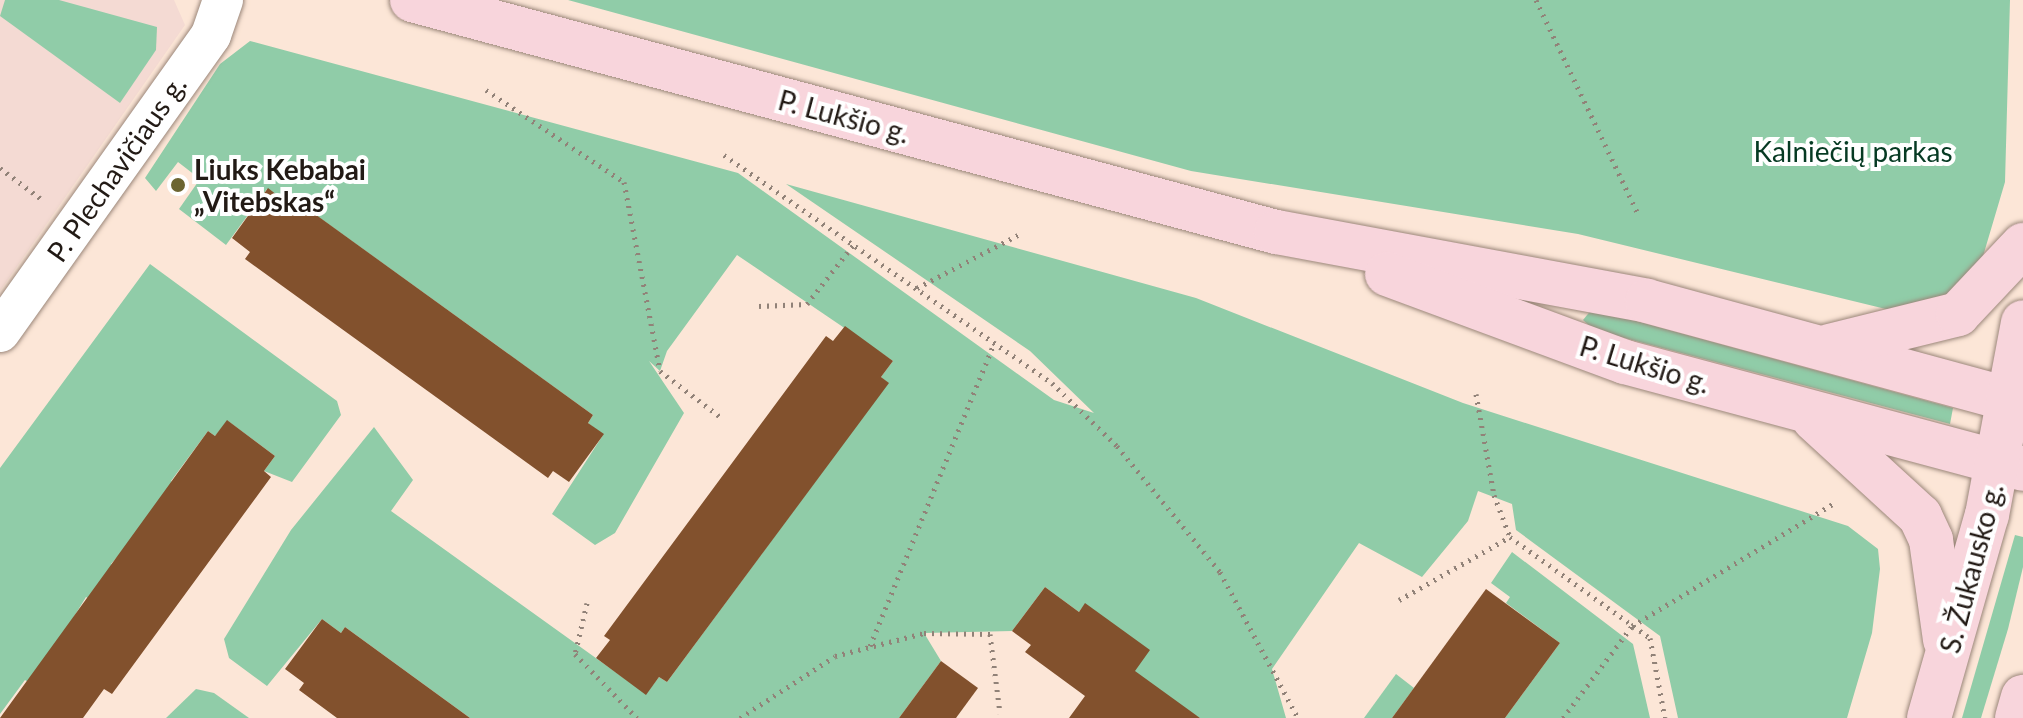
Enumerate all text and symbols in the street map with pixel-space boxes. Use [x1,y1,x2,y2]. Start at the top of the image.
street label: P. Plechavičiaus g. [39,68,193,268]
street label: P. Lukšio g. [775,82,913,150]
park label: Kalniečių parkas [1753,134,1953,168]
place label: Liuks Kebabai „Vitebskas“ [194,152,366,218]
marker: Liuks Kebabai „Vitebskas“ [169,176,187,194]
street label: P. Lukšio g. [1576,328,1714,400]
street label: S. Žukausko g. [1932,479,2010,657]

